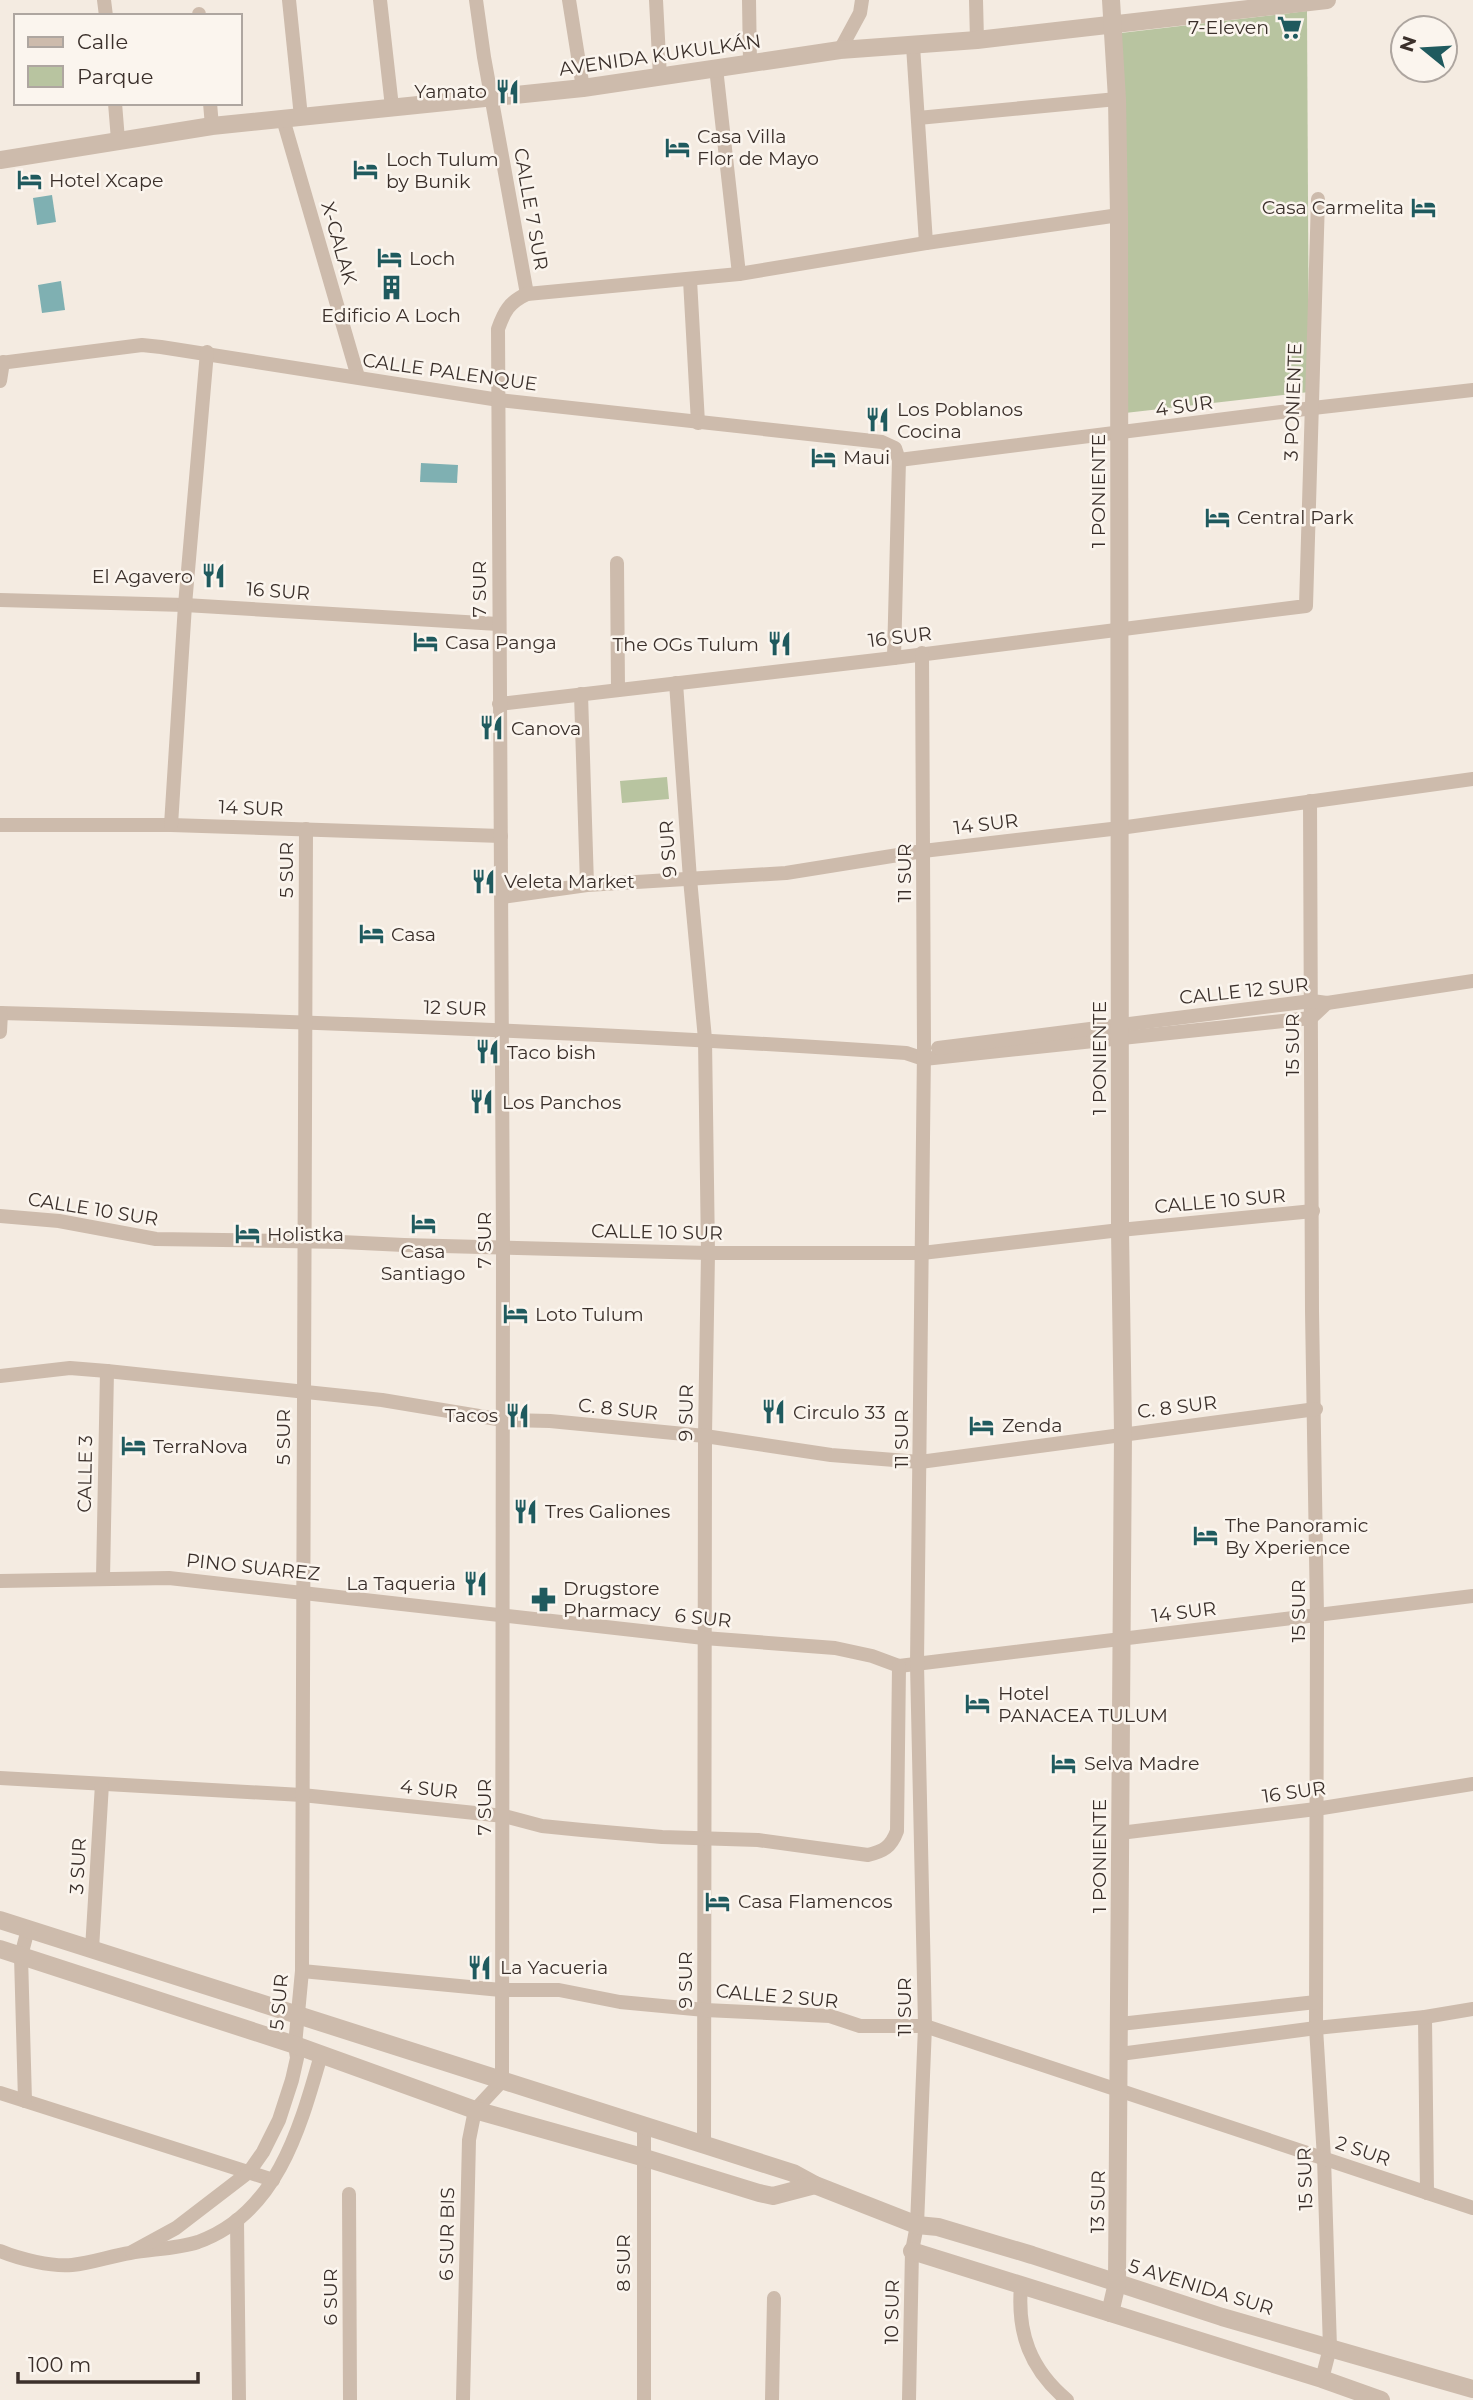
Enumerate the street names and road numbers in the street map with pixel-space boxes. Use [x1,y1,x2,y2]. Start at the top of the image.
street label: AVENIDA KUKULKÁN [557,29,763,81]
street label: CALLE 7 SUR [509,146,553,272]
street label: X-CALAK [316,199,362,287]
street label: 3 PONIENTE [1279,343,1307,461]
street label: CALLE PALENQUE [361,348,539,396]
street label: 4 SUR [1154,391,1214,421]
street label: 1 PONIENTE [1087,434,1110,548]
street label: 7 SUR [468,561,491,617]
street label: 16 SUR [245,577,311,605]
street label: 16 SUR [867,622,933,652]
street label: 14 SUR [218,795,284,821]
street label: 14 SUR [952,809,1020,839]
street label: 9 SUR [655,820,681,878]
street label: 5 SUR [275,842,298,898]
street label: 11 SUR [893,843,916,903]
street label: CALLE 12 SUR [1178,973,1310,1009]
street label: 12 SUR [423,995,487,1021]
street label: 1 PONIENTE [1088,1001,1111,1115]
street label: 15 SUR [1281,1013,1304,1077]
street label: CALLE 10 SUR [1153,1184,1287,1218]
street label: CALLE 10 SUR [26,1187,160,1231]
street label: 7 SUR [473,1212,496,1268]
street label: CALLE 10 SUR [591,1219,723,1245]
street label: 9 SUR [674,1384,698,1442]
street label: C. 8 SUR [1136,1391,1218,1423]
street label: C. 8 SUR [577,1393,659,1425]
street label: 5 SUR [272,1409,295,1465]
street label: 11 SUR [890,1409,913,1469]
street label: CALLE 3 [73,1435,97,1513]
street label: PINO SUAREZ [185,1549,321,1585]
street label: 15 SUR [1287,1579,1310,1643]
street label: 14 SUR [1150,1597,1218,1627]
street label: 6 SUR [673,1604,733,1632]
street label: 4 SUR [399,1775,459,1803]
street label: 16 SUR [1261,1776,1327,1808]
street label: 7 SUR [473,1779,496,1835]
street label: 1 PONIENTE [1088,1799,1111,1913]
street label: 3 SUR [65,1837,91,1895]
street label: 9 SUR [674,1951,697,2009]
street label: 5 SUR [265,1973,293,2031]
street label: 11 SUR [893,1977,916,2037]
street label: CALLE 2 SUR [715,1979,839,2013]
street label: 2 SUR [1333,2131,1393,2171]
street label: 15 SUR [1292,2147,1318,2211]
street label: 13 SUR [1086,2170,1110,2234]
street label: 6 SUR BIS [435,2187,459,2281]
street label: 8 SUR [612,2234,635,2292]
street label: 5 AVENIDA SUR [1126,2254,1276,2320]
street label: 6 SUR [319,2268,342,2326]
street label: 10 SUR [880,2279,904,2345]

